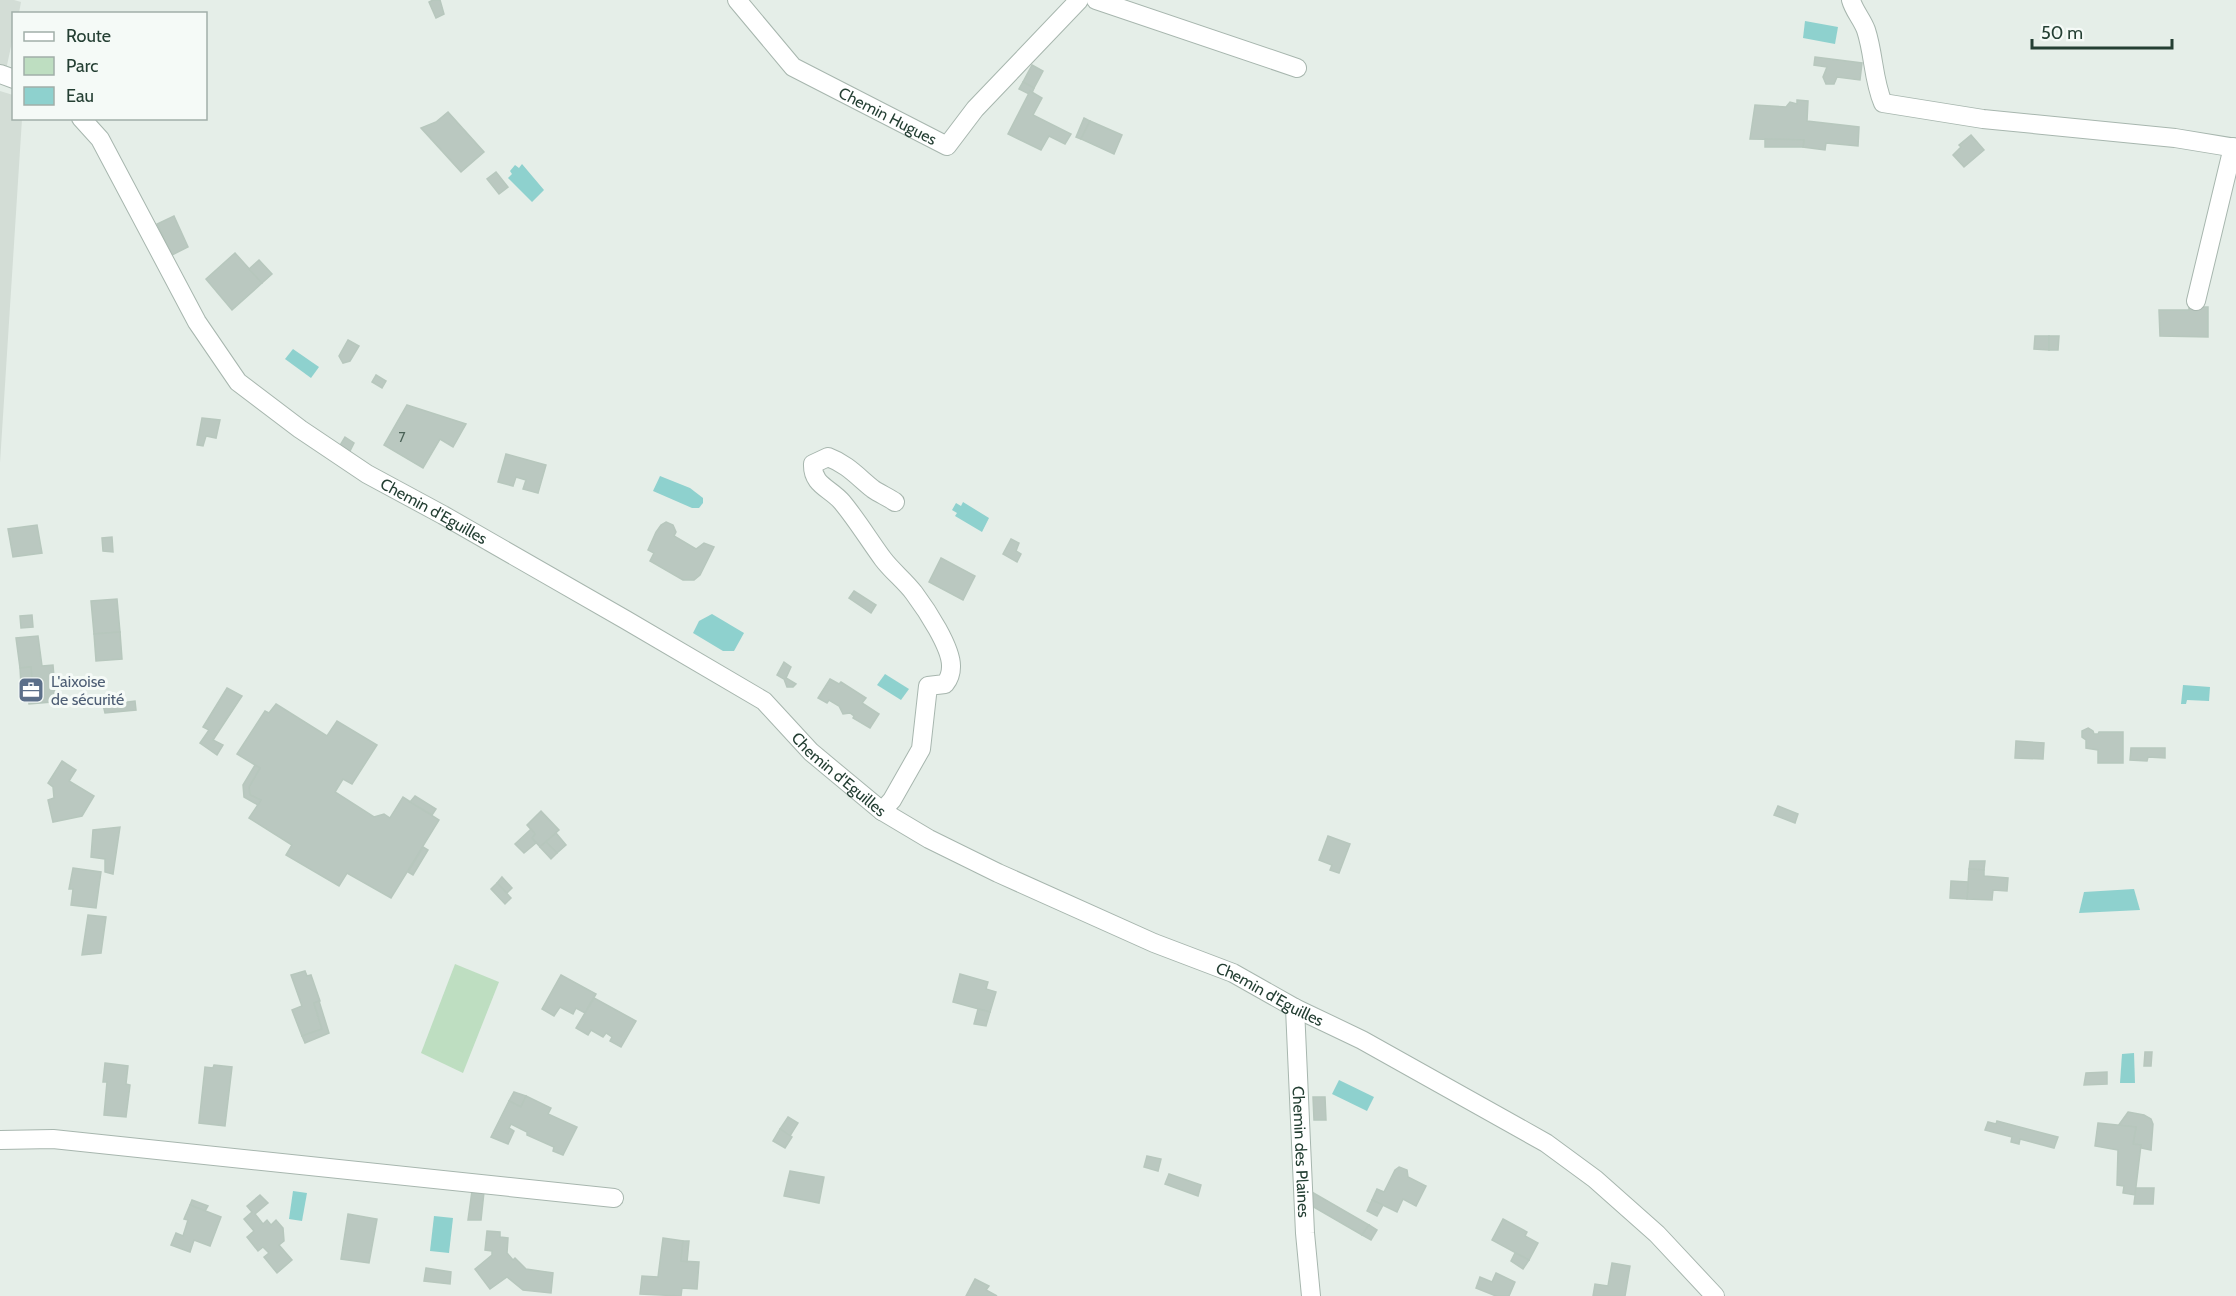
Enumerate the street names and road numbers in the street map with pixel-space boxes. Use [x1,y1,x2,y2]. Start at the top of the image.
street label: Chemin Hugues [836,83,940,149]
street label: Chemin d'Eguilles [377,474,491,549]
street label: Chemin d'Eguilles [787,728,890,821]
street label: Chemin d'Eguilles [1213,958,1327,1030]
street label: Chemin des Plaines [1288,1086,1313,1219]

